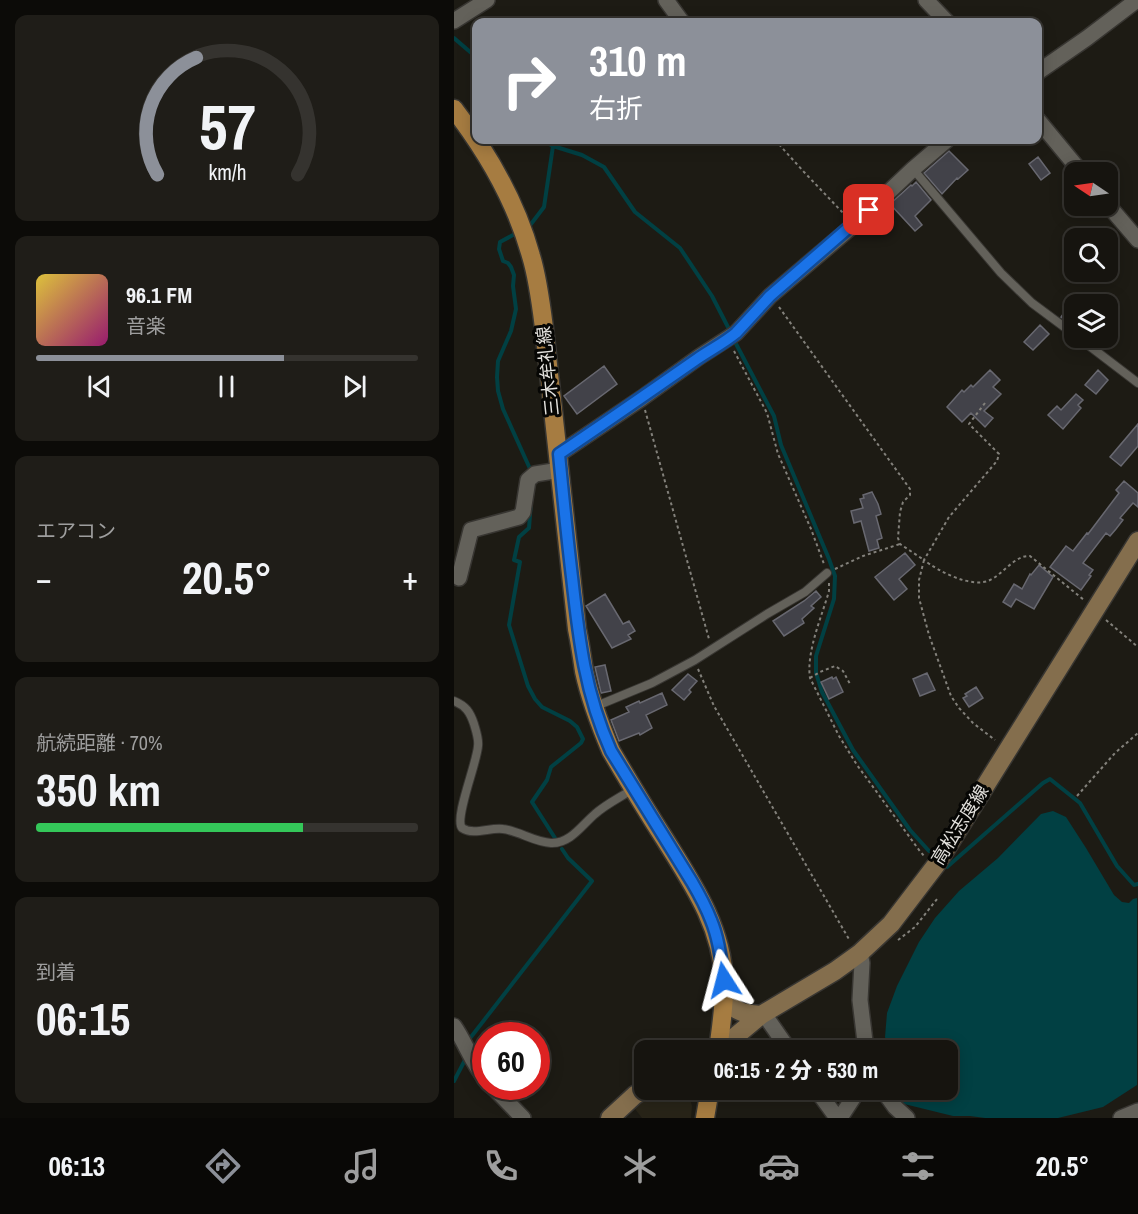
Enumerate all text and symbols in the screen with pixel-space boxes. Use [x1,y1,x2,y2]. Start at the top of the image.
text: 310 m [589,33,687,89]
icon: right [490,42,568,120]
text: 57 [199,84,255,168]
text: 右折 [589,90,643,126]
text: km/h [208,158,246,187]
north arrow [1064,162,1118,216]
map controls [1064,162,1118,348]
pin [843,184,894,235]
icon: arrive [852,193,885,226]
button: search [1064,228,1118,282]
text: 96.1 FM [126,280,192,310]
button: layers [1064,294,1118,348]
text: 音楽 [126,312,166,339]
street label: 三木牟礼線 [530,325,565,417]
icon: previous [83,370,116,403]
icon: pause [210,370,243,403]
icon: next [338,370,371,403]
text: エアコン [36,517,116,544]
text: 20.5° [182,547,272,608]
text: − [36,556,52,600]
text: + [402,556,418,600]
text: 航続距離 · 70% [36,729,163,756]
text: 350 km [36,759,161,820]
street label: 高松志度線 [925,780,994,870]
position arrow [692,948,756,1012]
text: 到着 [36,958,76,985]
text: 06:15 [36,988,130,1049]
speed limit sign: 60 [472,1022,550,1100]
text: 06:15 · 2 分 · 530 m [714,1055,878,1085]
icon: directions [202,1145,244,1187]
icon: music [341,1145,383,1187]
icon: phone [480,1145,522,1187]
icon: climate [619,1145,661,1187]
icon: car [758,1145,800,1187]
icon: filters [897,1145,939,1187]
text: 06:13 [48,1148,105,1184]
text: 20.5° [1036,1148,1089,1184]

